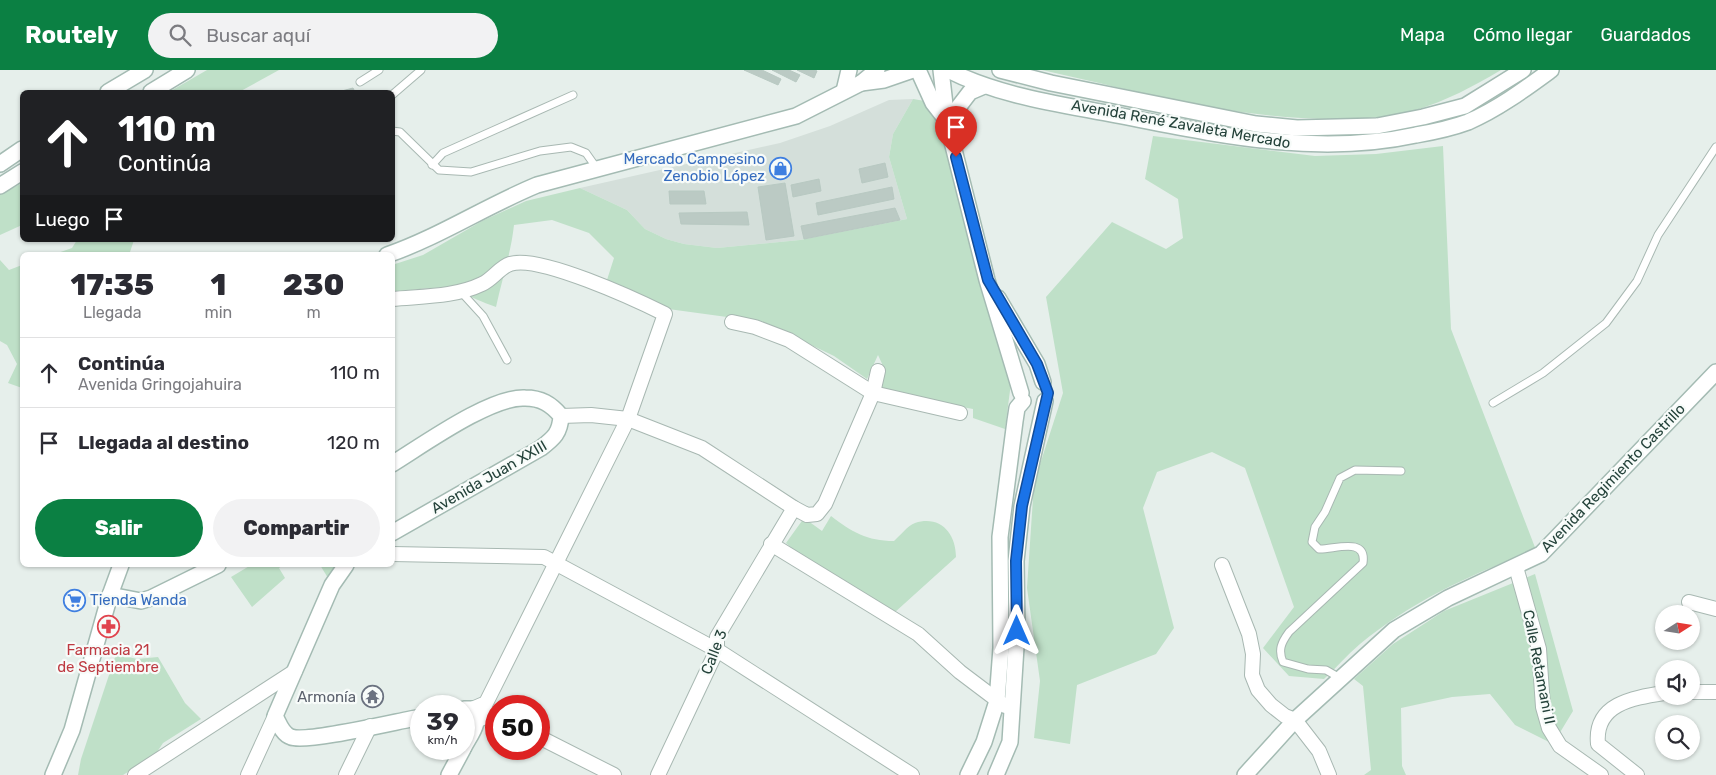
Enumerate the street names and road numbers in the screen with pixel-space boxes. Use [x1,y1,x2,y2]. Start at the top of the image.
street label: Avenida René Zavaleta Mercado [1070,96,1292,152]
street label: Avenida Regimiento Castrillo [1537,400,1689,556]
street label: Avenida Juan XXIII [428,437,550,517]
street label: Calle Retamani II [1519,608,1559,726]
street label: Calle 3 [697,627,731,677]

